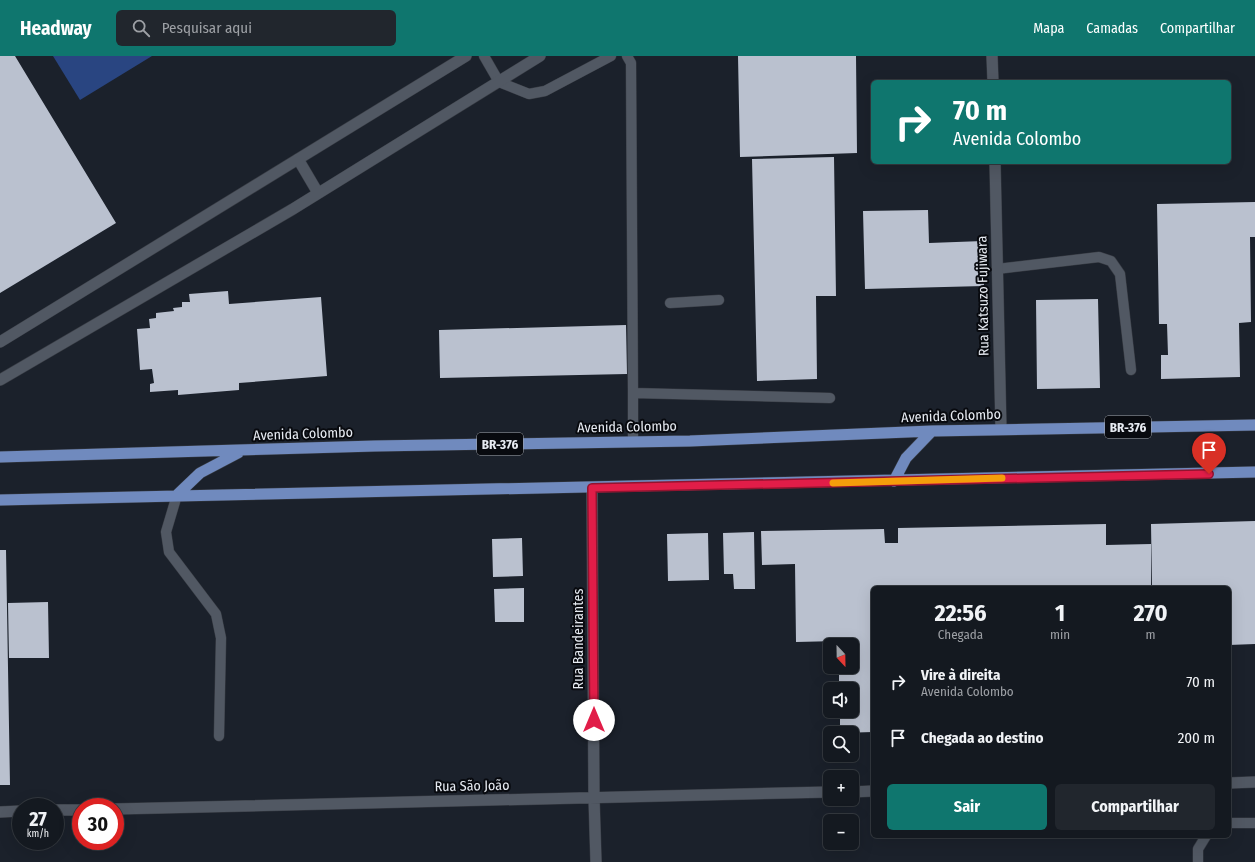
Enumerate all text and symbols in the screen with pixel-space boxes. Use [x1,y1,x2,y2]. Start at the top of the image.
search box [116,10,396,46]
text: Headway [20,17,92,40]
icon: search [130,17,152,39]
text: Pesquisar aqui [162,19,252,37]
text: Mapa [1033,20,1064,37]
text: Camadas [1086,20,1138,37]
text: Compartilhar [1160,20,1235,37]
text: 70 m [953,94,1007,127]
icon: right [887,96,939,148]
text: Avenida Colombo [953,128,1081,150]
street label: Rua Katsuzo Fujiwara [973,236,993,356]
street label: Avenida Colombo [901,406,1001,426]
road number: BR-376 [1105,416,1151,438]
street label: Avenida Colombo [577,418,677,436]
street label: Avenida Colombo [253,424,353,444]
road number: BR-376 [477,433,523,455]
pin [1192,433,1226,474]
icon: arrive [1198,439,1220,461]
street label: Rua Bandeirantes [570,589,587,689]
text: 22:56 [934,599,987,627]
text: 1 [1055,599,1065,627]
text: 270 [1134,599,1168,627]
text: Chegada [938,627,983,642]
text: min [1050,627,1070,642]
text: m [1146,627,1156,642]
north arrow [823,638,859,674]
map controls [823,638,859,850]
text: Vire à direita [921,666,1000,684]
icon: right [887,671,909,693]
text: 70 m [1186,673,1215,691]
button: sound [823,682,859,718]
text: Avenida Colombo [921,684,1014,699]
position arrow [573,699,615,741]
button: search [823,726,859,762]
icon: arrive [887,727,909,749]
text: Chegada ao destino [921,729,1043,747]
text: 200 m [1178,729,1215,747]
button: + [823,770,859,806]
street label: Rua São João [434,777,510,795]
button: Sair [887,784,1047,830]
button: Compartilhar [1055,784,1215,830]
speed limit sign: 30 [72,798,124,850]
text: 27 [29,807,47,831]
button: − [823,814,859,850]
text: km/h [27,828,49,840]

